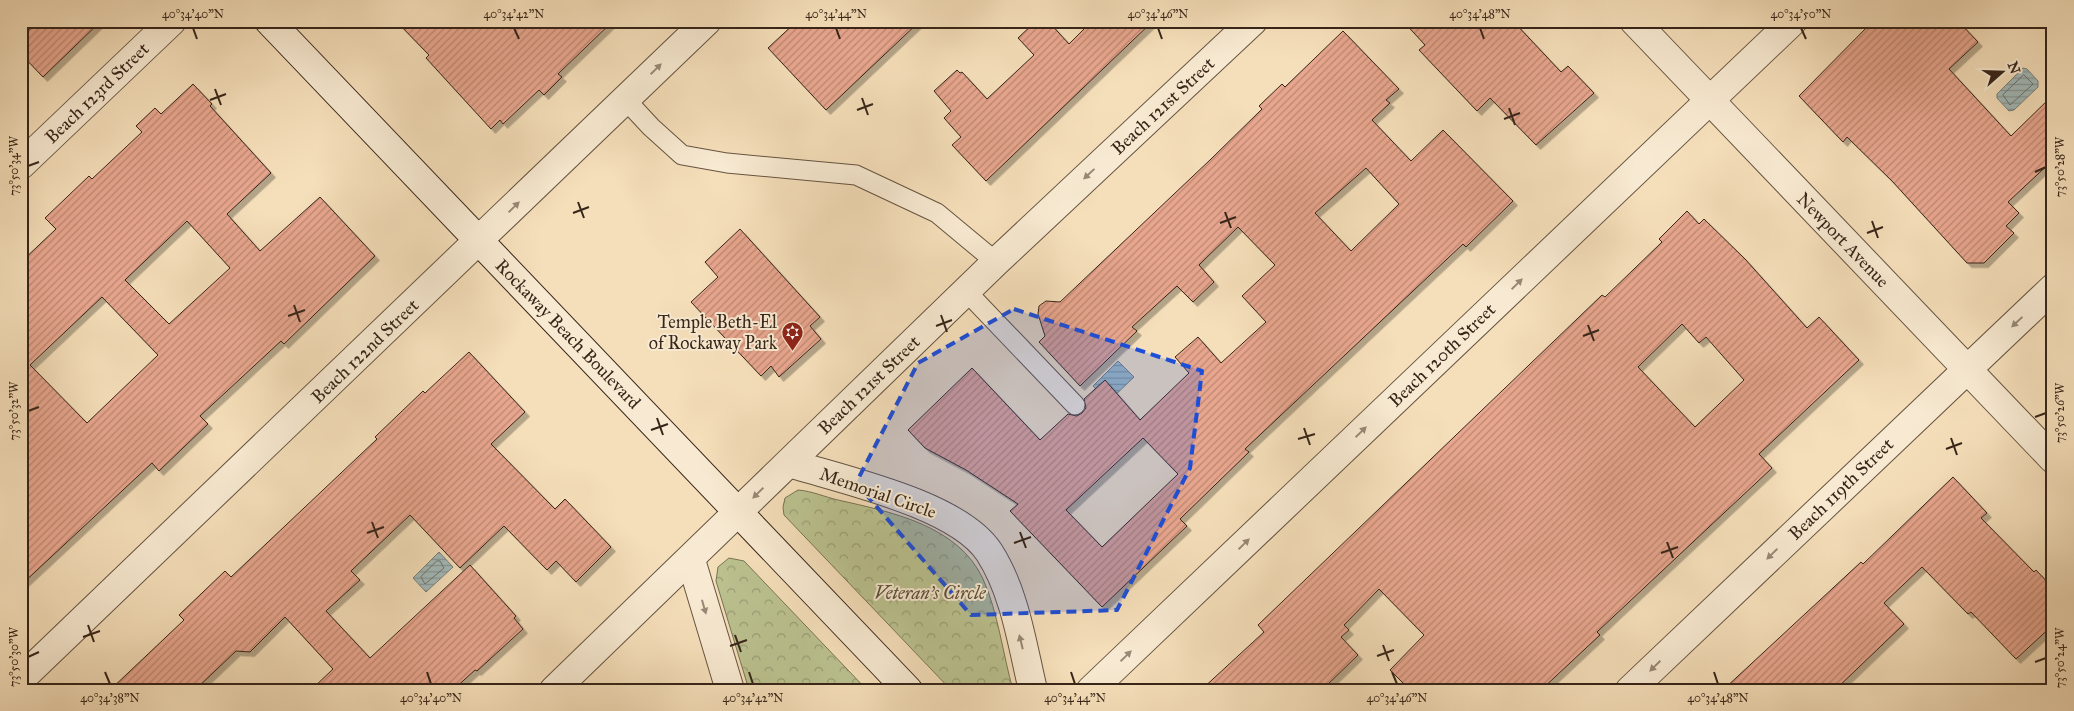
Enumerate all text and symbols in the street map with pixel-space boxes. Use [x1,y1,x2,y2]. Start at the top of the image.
text: 40°34'40"N [162,7,224,21]
text: 40°34'42"N [484,7,544,21]
text: 40°34'44"N [805,7,867,21]
text: 40°34'46"N [1127,7,1189,21]
text: 40°34'48"N [1449,7,1511,21]
text: 40°34'50"N [1771,7,1831,21]
street label: Beach 123rd Street [40,37,154,148]
north arrow [1976,48,2026,98]
street label: Beach 121st Street [1107,52,1220,159]
text: N [2004,59,2024,76]
one-way arrow [650,63,662,75]
text: 73°50'34"W [7,136,21,196]
text: 73°50'28"W [2053,136,2067,197]
one-way arrow [1084,168,1096,180]
street label: Newport Avenue [1792,188,1894,292]
one-way arrow [508,201,520,213]
street label: Rockaway Beach Boulevard [491,254,645,414]
one-way arrow [1511,278,1523,290]
street label: Beach 122nd Street [307,294,424,408]
street label: Beach 120th Street [1384,298,1500,412]
place label: Temple Beth-El of Rockaway Park [649,311,778,354]
one-way arrow [2012,316,2024,328]
synagogue icon: Temple Beth-El of Rockaway Park [781,320,805,351]
street label: Beach 121st Street [813,330,925,439]
text: 73°50'32"W [7,381,21,440]
text: 73°50'26"W [2053,382,2067,443]
one-way arrow [1355,426,1367,438]
street label: Beach 119th Street [1784,433,1898,545]
street label: Memorial Circle [817,463,939,523]
one-way arrow [752,487,764,499]
one-way arrow [1238,538,1250,550]
one-way arrow [1767,548,1779,560]
park label: Veteran's Circle [874,582,987,604]
one-way arrow [701,600,709,615]
text: 73°50'30"W [7,626,21,687]
text: 73°50'24"W [2053,627,2067,688]
one-way arrow [1017,635,1025,650]
one-way arrow [1120,650,1132,662]
one-way arrow [1649,660,1661,672]
text: 40°34'38"N [80,691,140,705]
text: 40°34'40"N [400,691,462,705]
text: 40°34'42"N [723,691,783,705]
text: 40°34'44"N [1044,691,1106,705]
text: 40°34'46"N [1366,691,1428,705]
text: 40°34'48"N [1687,691,1749,705]

